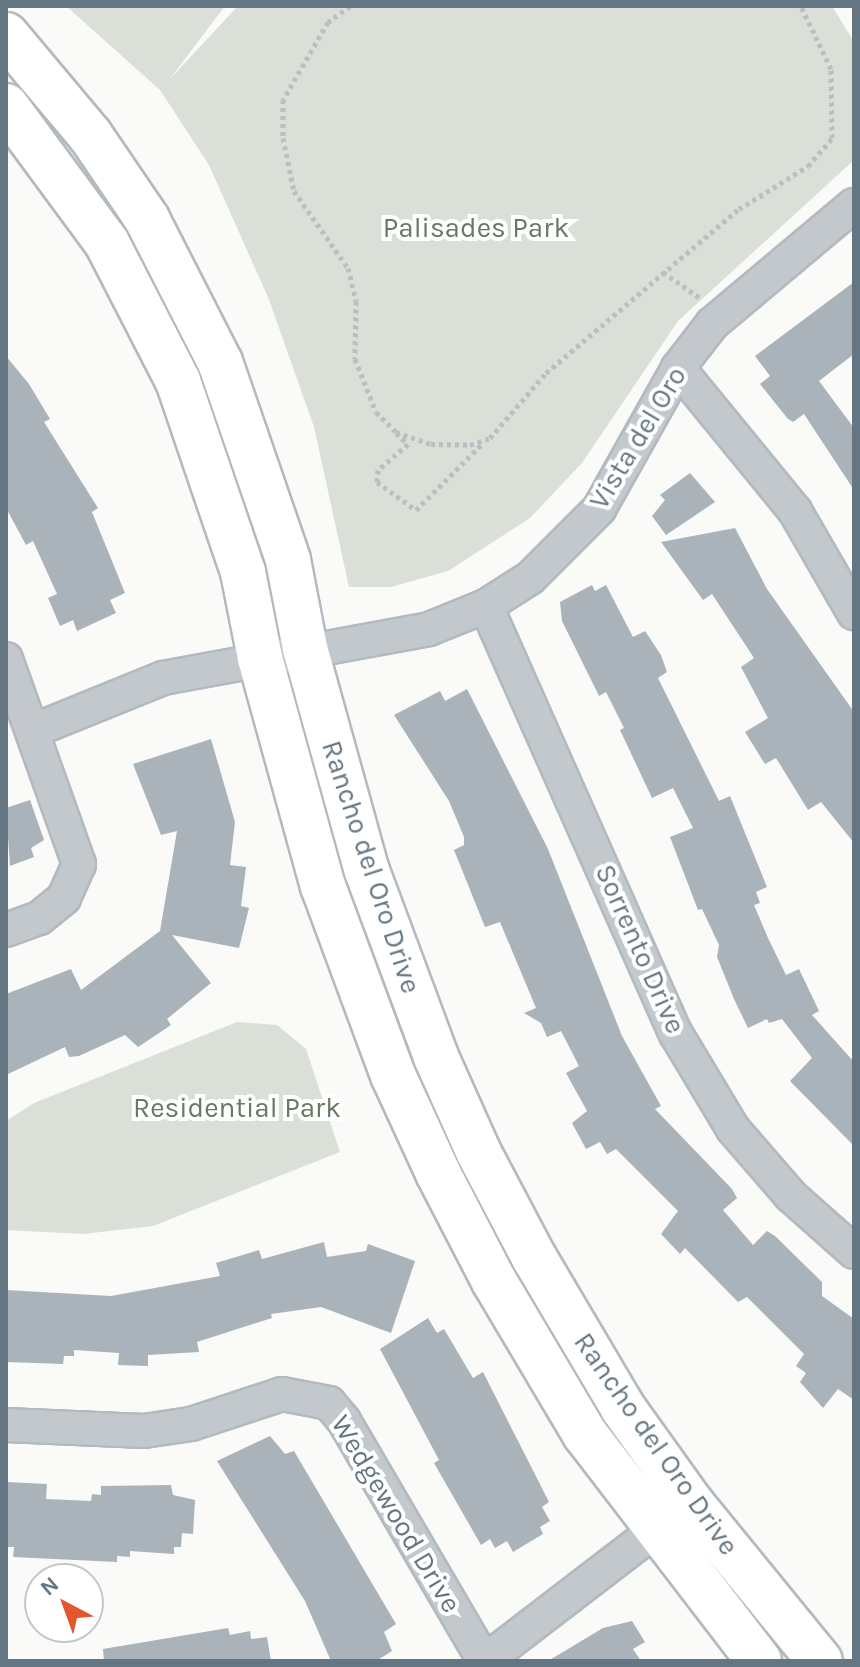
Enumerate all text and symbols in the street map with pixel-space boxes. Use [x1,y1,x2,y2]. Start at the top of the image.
park label: Palisades Park [383,211,569,245]
street label: Vista del Oro [582,361,694,515]
street label: Rancho del Oro Drive [314,736,428,998]
street label: Sorrento Drive [588,859,692,1039]
park label: Residential Park [133,1091,341,1125]
street label: Rancho del Oro Drive [567,1326,745,1562]
street label: Wedgewood Drive [324,1409,468,1619]
north arrow [24,1563,104,1643]
text: N [35,1571,64,1601]

